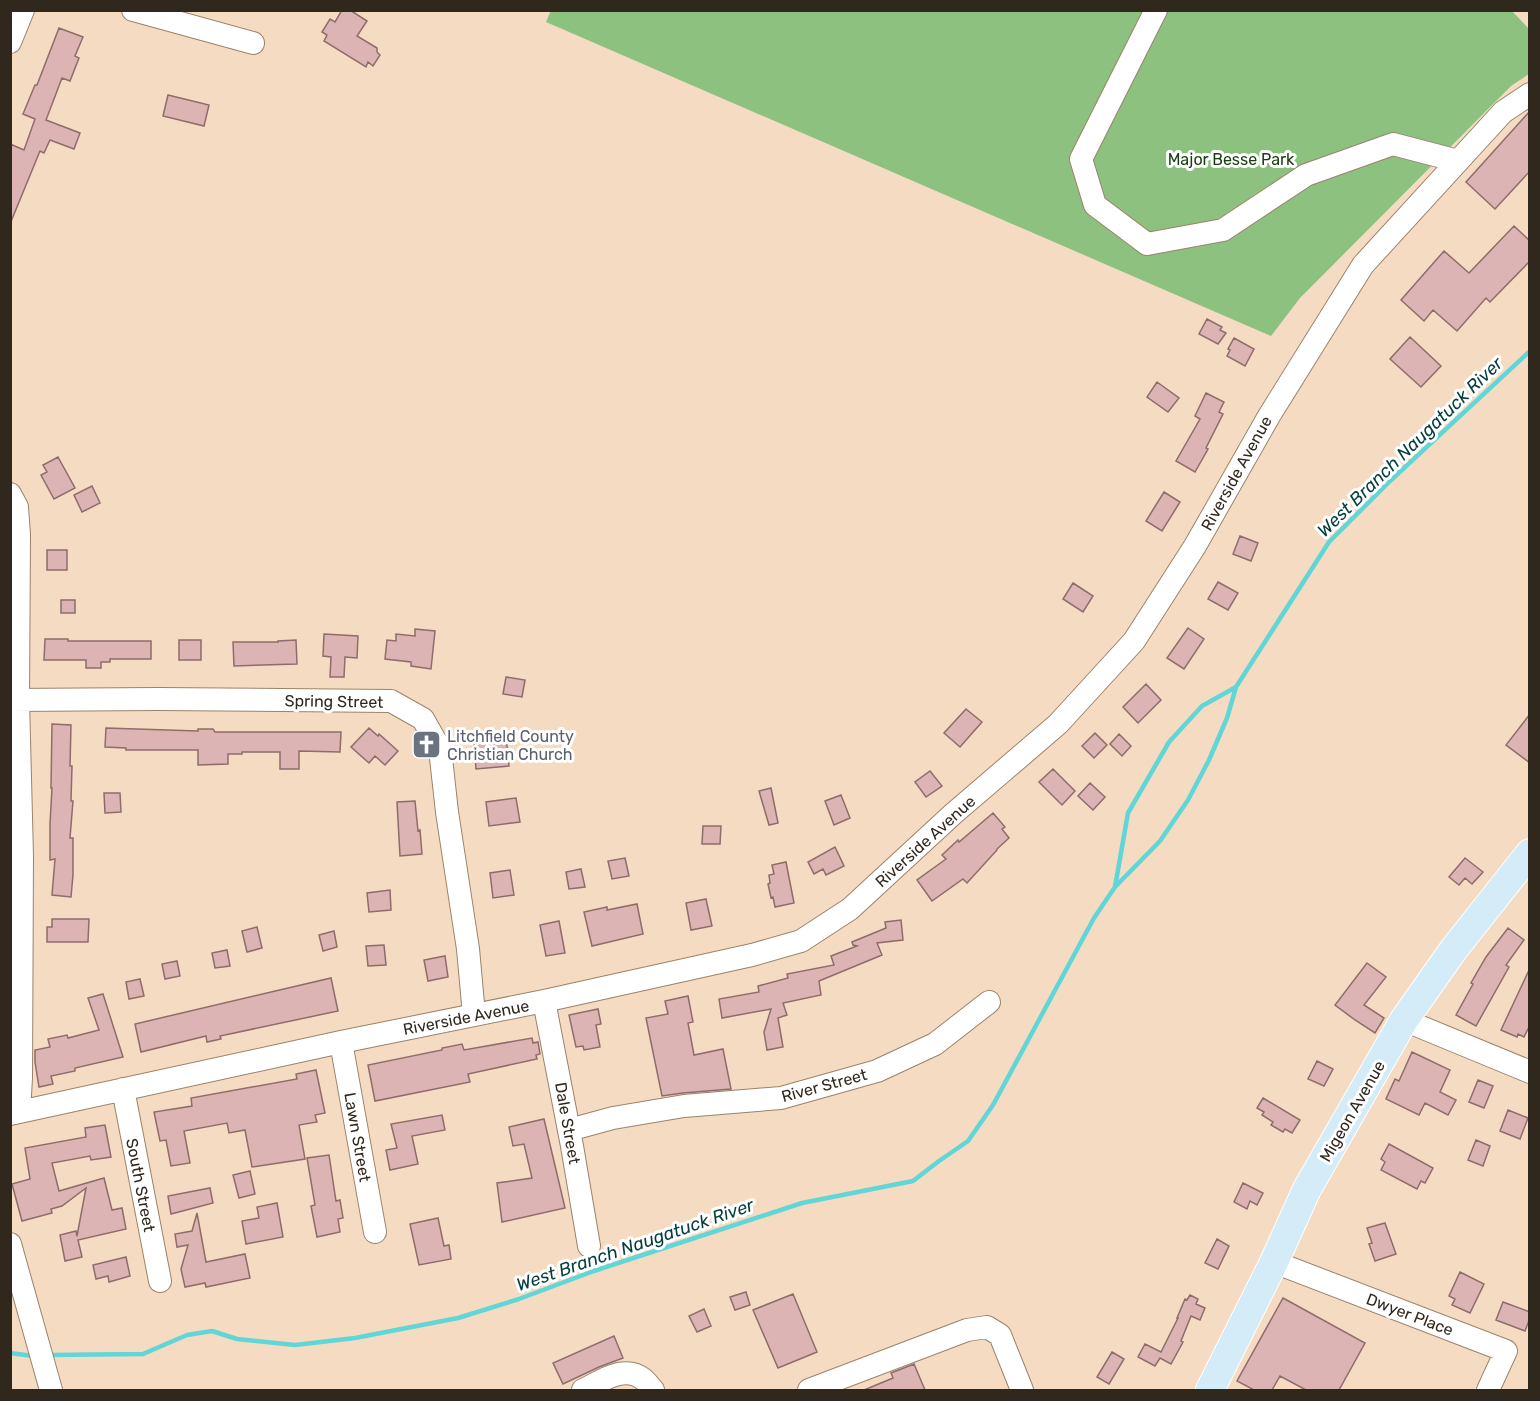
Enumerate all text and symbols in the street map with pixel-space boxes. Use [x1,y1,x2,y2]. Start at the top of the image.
park label: Major Besse Park [1168,150,1295,169]
water label: West Branch Naugatuck River [1313,352,1508,542]
street label: Riverside Avenue [1197,413,1276,534]
street label: Spring Street [284,691,384,712]
place label: Litchfield County Christian Church [447,727,574,764]
church icon: Litchfield County Christian Church [410,729,442,761]
street label: Riverside Avenue [871,791,979,891]
street label: Riverside Avenue [401,996,531,1039]
street label: Migeon Avenue [1316,1057,1389,1165]
street label: River Street [779,1065,869,1106]
street label: Dale Street [551,1081,584,1166]
street label: Lawn Street [340,1091,375,1183]
street label: South Street [122,1137,159,1234]
water label: West Branch Naugatuck River [513,1194,758,1296]
street label: Dwyer Place [1364,1289,1456,1340]

